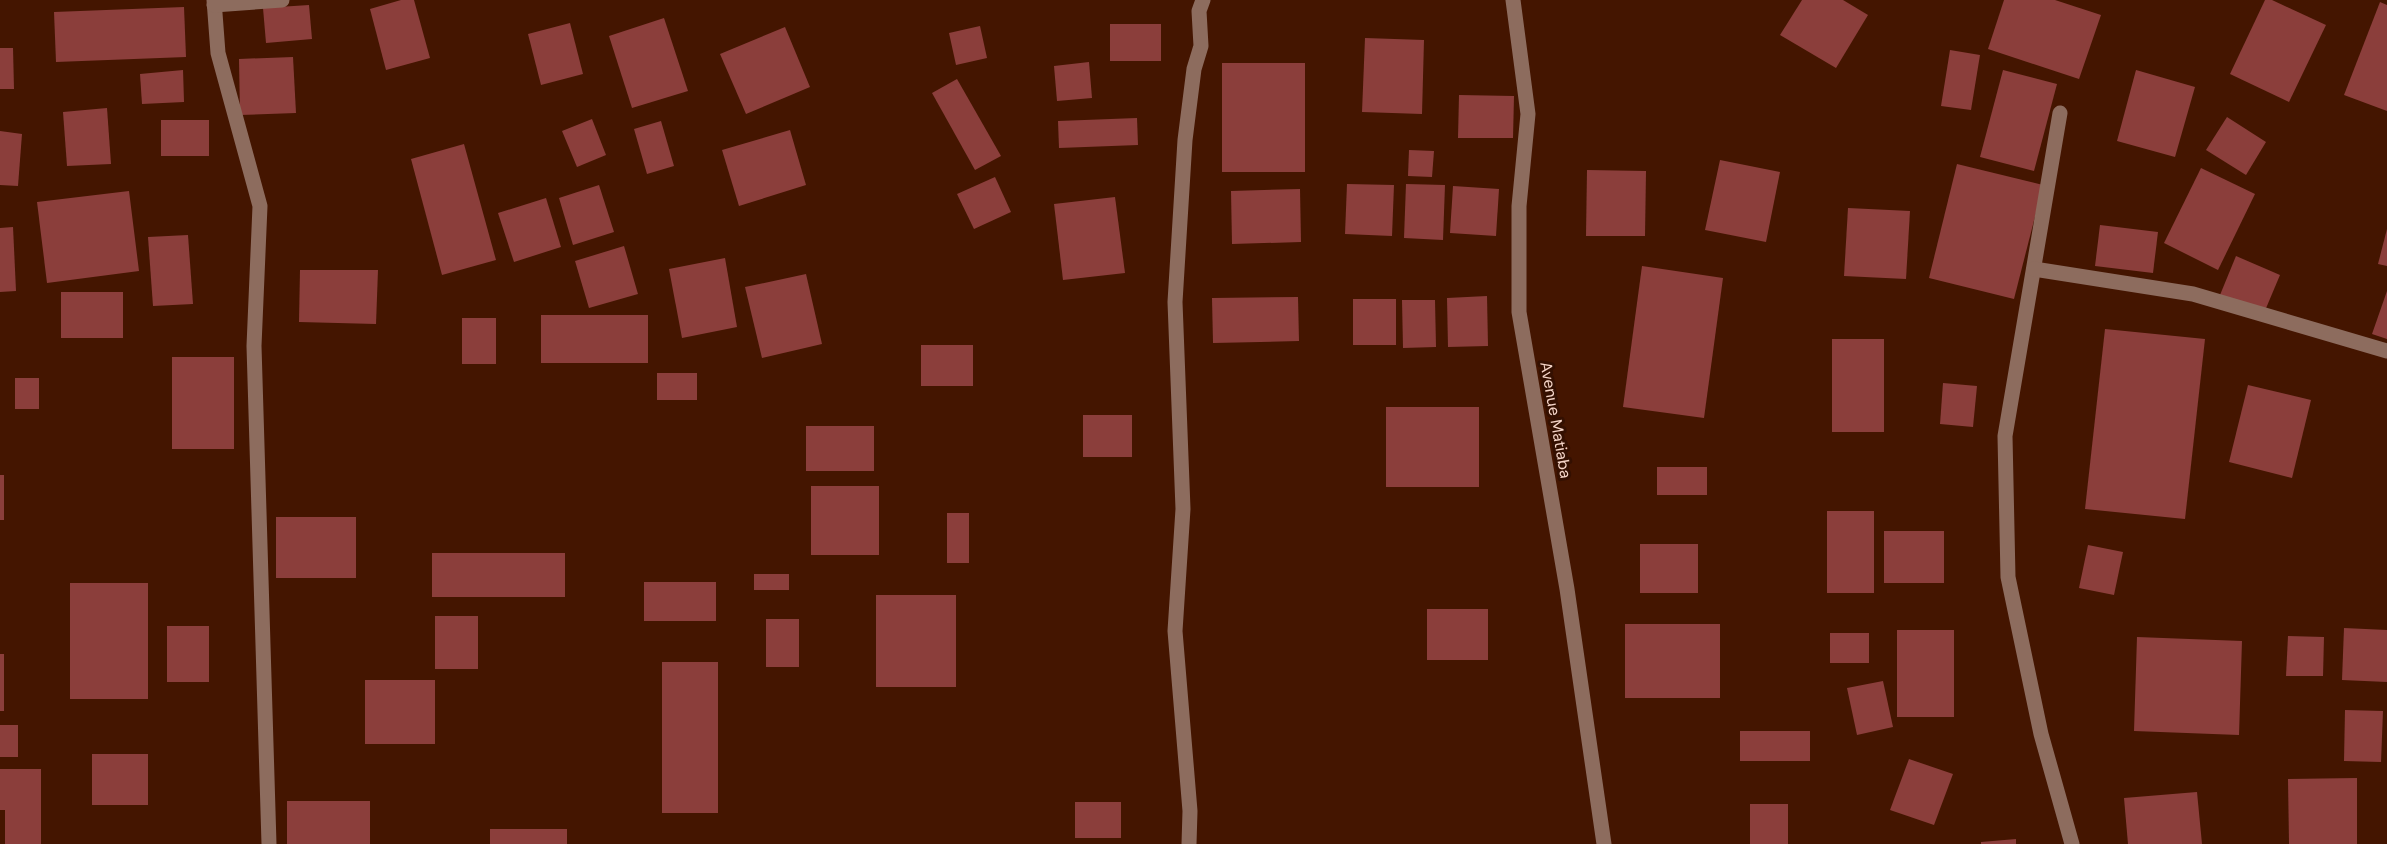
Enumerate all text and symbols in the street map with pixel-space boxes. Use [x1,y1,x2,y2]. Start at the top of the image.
street label: Avenue Matiaba [1535,360,1577,480]

